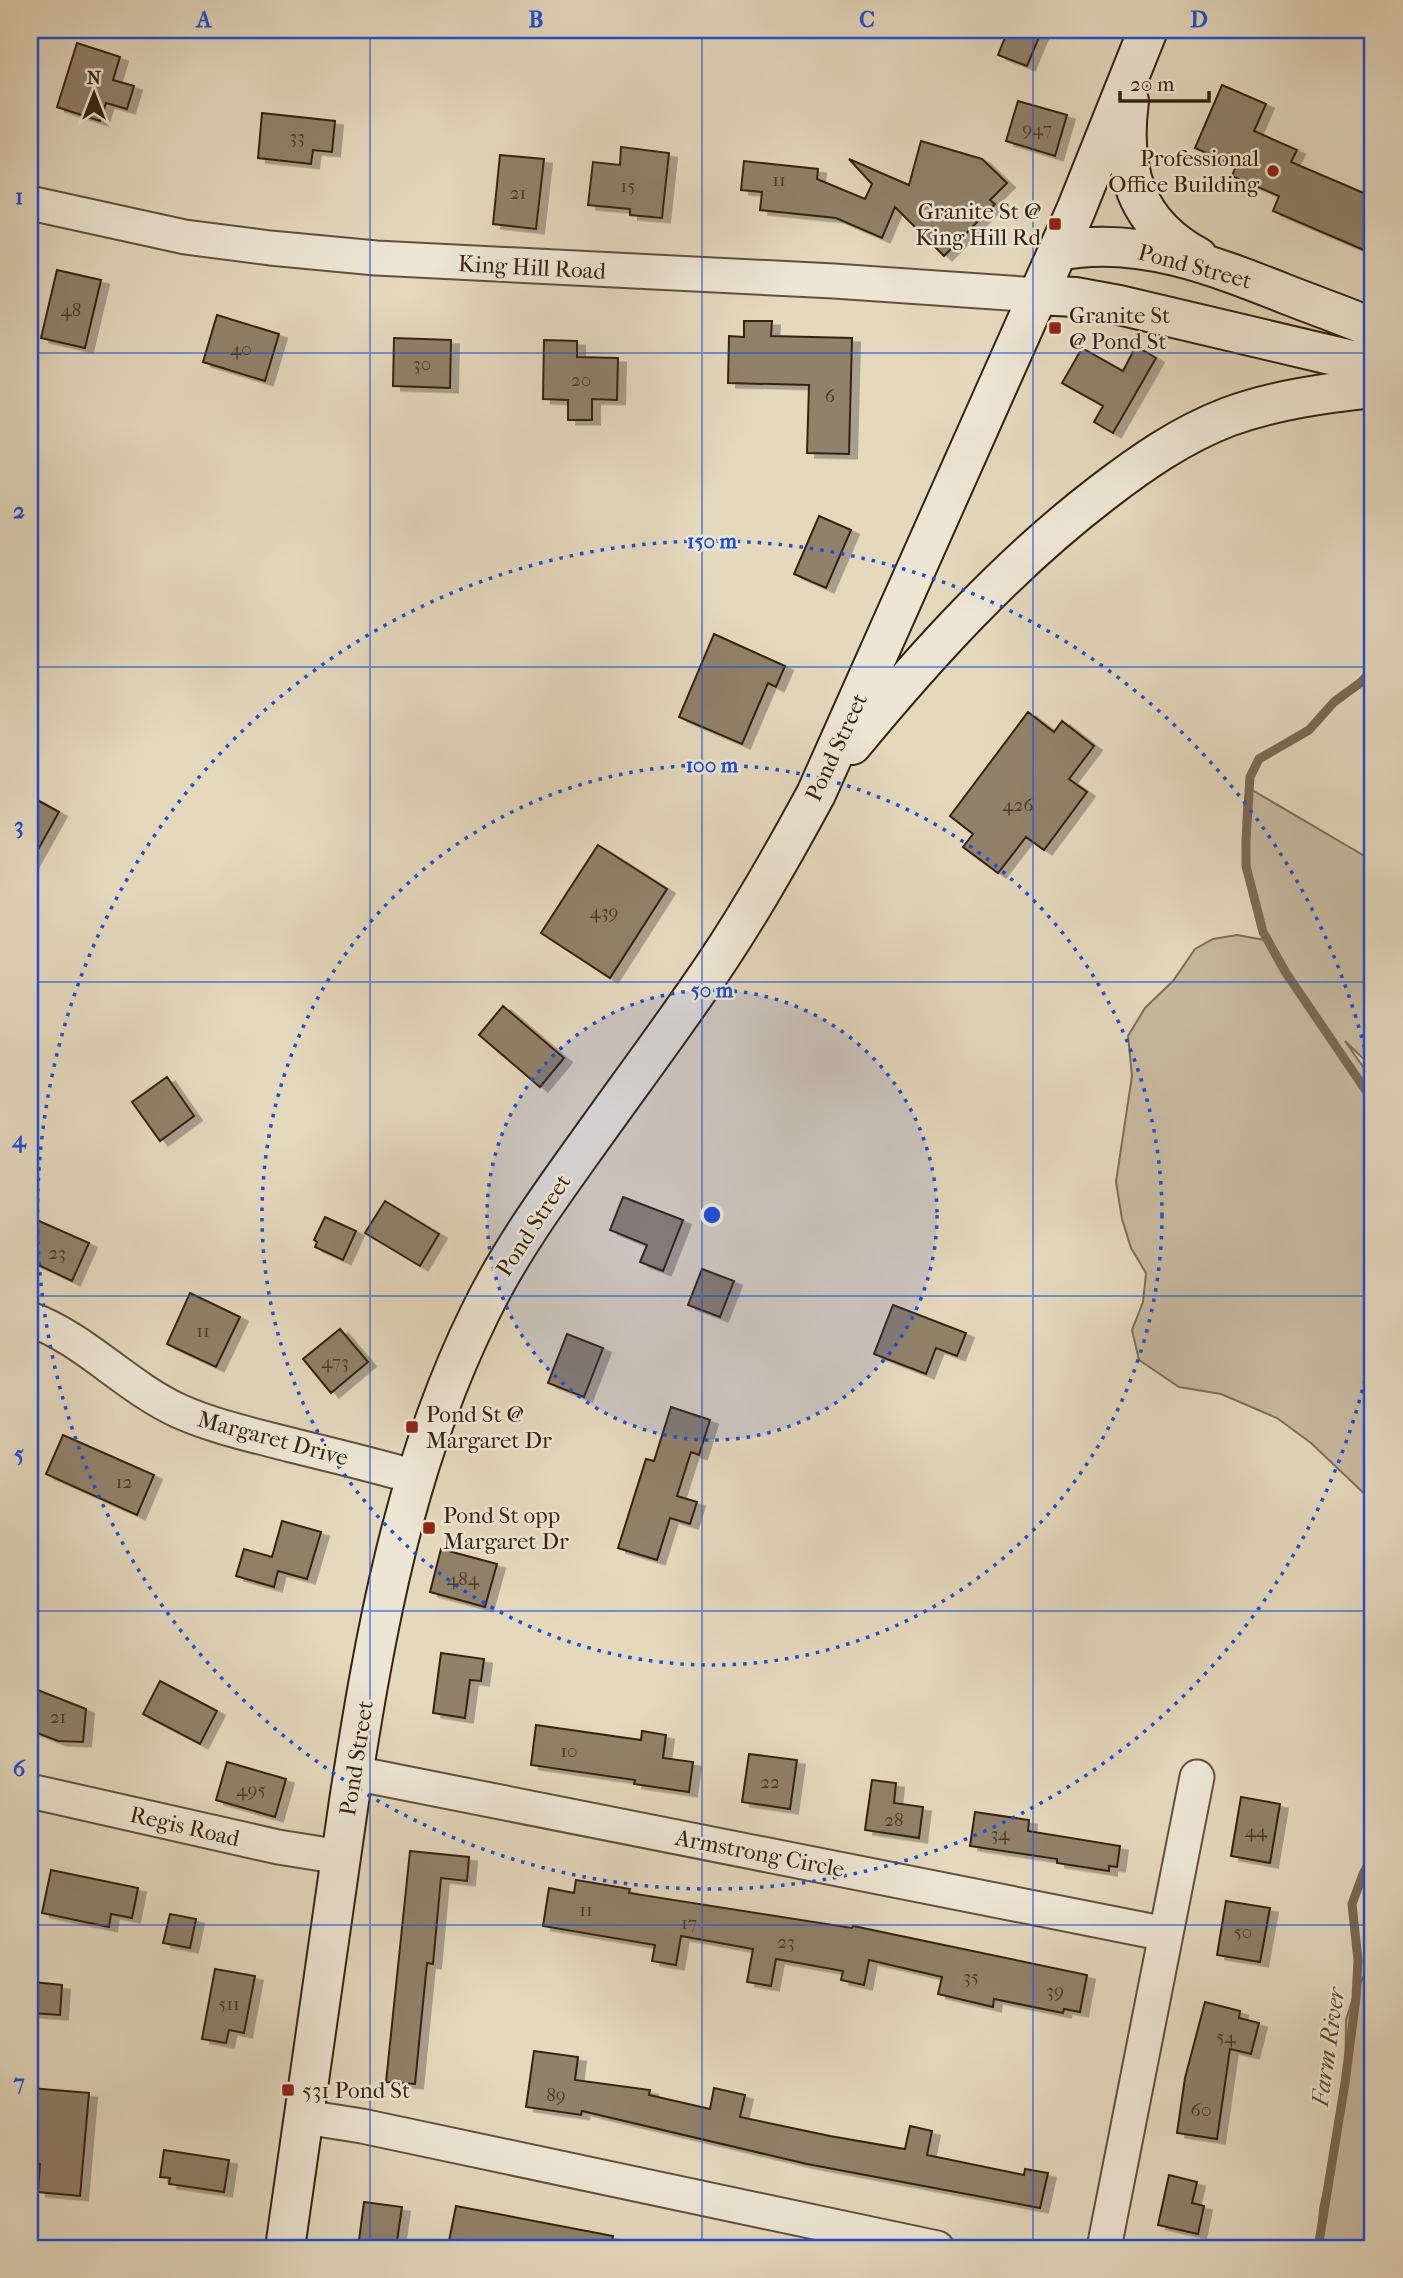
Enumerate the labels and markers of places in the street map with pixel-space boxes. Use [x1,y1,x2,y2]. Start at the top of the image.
place label: Professional Office Building [1108,145,1260,198]
marker: Professional Office Building [1265,163,1281,179]
place label: Granite St @ King Hill Rd [915,198,1041,251]
marker: Granite St @ King Hill Rd [1047,216,1063,232]
place label: Granite St @ Pond St [1069,302,1170,355]
marker: Granite St @ Pond St [1047,320,1063,336]
centre of rings [700,1203,724,1227]
place label: Pond St @ Margaret Dr [426,1401,552,1454]
marker: Pond St @ Margaret Dr [404,1419,420,1435]
place label: Pond St opp Margaret Dr [443,1502,569,1555]
marker: Pond St opp Margaret Dr [421,1520,437,1536]
place label: 531 Pond St [302,2077,410,2104]
marker: 531 Pond St [280,2082,296,2098]

